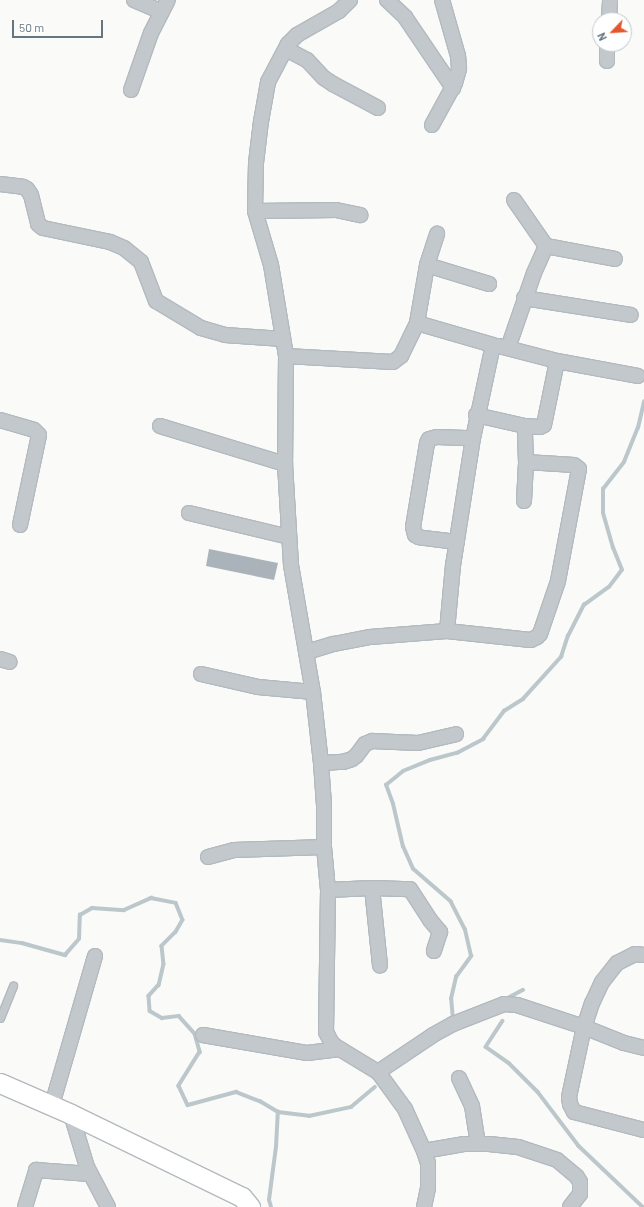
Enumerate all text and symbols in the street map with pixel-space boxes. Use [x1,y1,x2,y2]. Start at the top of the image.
scale bar [14,12,105,38]
north arrow [592,12,632,52]
text: 50 m [19,20,44,34]
text: N [594,31,609,43]

